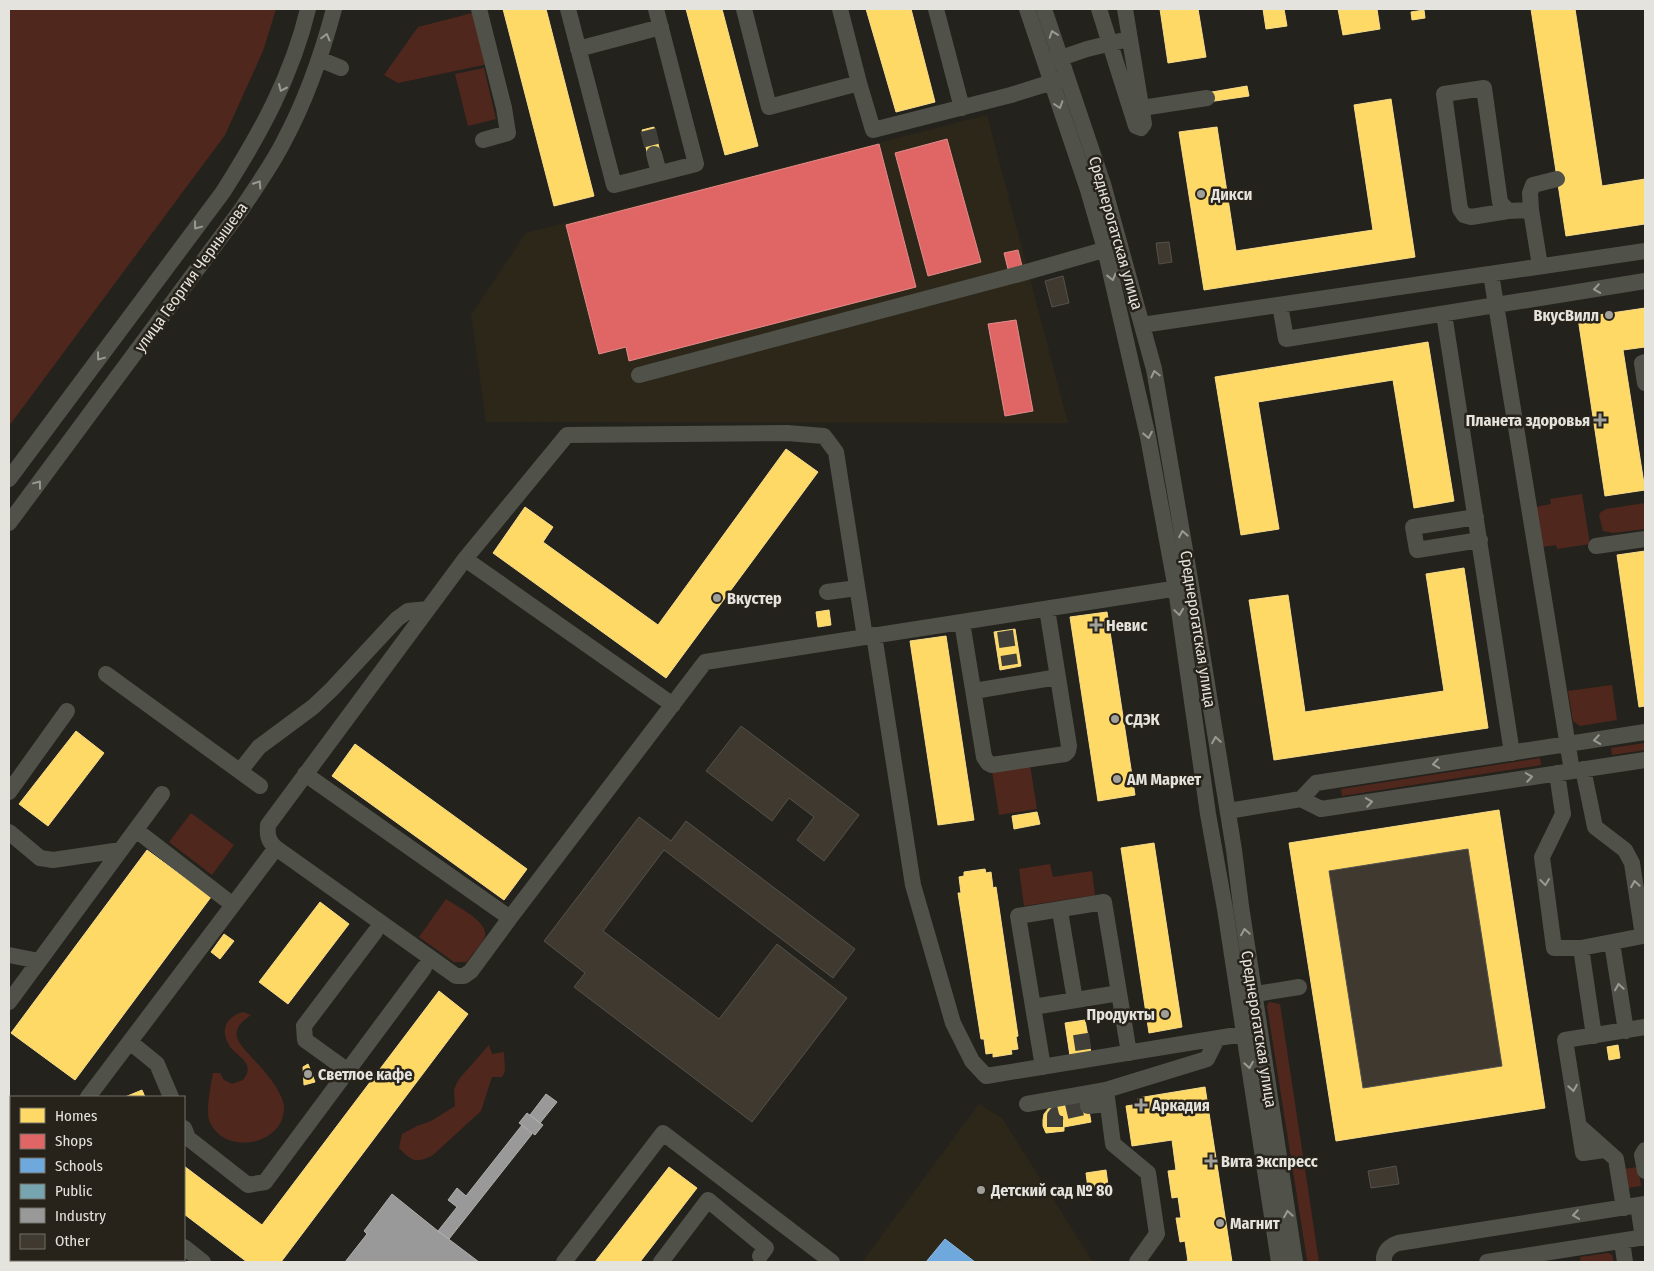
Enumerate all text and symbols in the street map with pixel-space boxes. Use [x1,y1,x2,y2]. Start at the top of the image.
one-way arrow [1048,30,1058,39]
one-way arrow [320,33,331,41]
one-way arrow [277,83,288,92]
one-way arrow [1054,100,1064,108]
street label: Среднерогатская улица [1085,154,1147,312]
one-way arrow [252,180,261,189]
place label: Дикси [1210,185,1252,204]
marker: Дикси [1195,188,1207,200]
street label: улица Георгия Чернышева [130,198,252,356]
one-way arrow [194,220,203,230]
one-way arrow [1106,272,1117,281]
one-way arrow [1593,283,1602,293]
place label: ВкусВилл [1534,306,1599,325]
marker: ВкусВилл [1603,309,1615,321]
one-way arrow [97,351,106,361]
one-way arrow [1150,370,1161,378]
place label: Планета здоровья [1466,411,1590,430]
marker: Планета здоровья [1594,414,1606,426]
one-way arrow [1142,431,1153,440]
one-way arrow [32,480,41,490]
one-way arrow [1178,530,1188,538]
street label: Среднерогатская улица [1176,549,1220,709]
place label: Вкустер [727,589,782,608]
marker: Вкустер [711,592,723,604]
one-way arrow [1173,609,1184,617]
place label: Невис [1106,616,1147,635]
marker: Невис [1090,619,1102,631]
place label: СДЭК [1125,710,1161,729]
marker: СДЭК [1109,713,1121,725]
one-way arrow [1593,734,1601,744]
one-way arrow [1212,736,1222,744]
one-way arrow [1432,759,1441,769]
place label: АМ Маркет [1126,770,1201,789]
marker: АМ Маркет [1111,773,1123,785]
one-way arrow [1525,773,1534,783]
one-way arrow [1365,797,1373,808]
one-way arrow [1539,877,1549,886]
one-way arrow [1630,880,1641,888]
one-way arrow [1240,928,1250,937]
street label: Среднерогатская улица [1237,949,1281,1109]
one-way arrow [1615,982,1625,991]
place label: Продукты [1087,1005,1155,1024]
marker: Продукты [1159,1008,1171,1020]
one-way arrow [1243,1062,1254,1070]
place label: Светлое кафе [318,1065,412,1084]
marker: Светлое кафе [302,1068,314,1080]
one-way arrow [1567,1084,1577,1093]
legend [10,1096,185,1261]
place label: Аркадия [1151,1096,1210,1115]
marker: Аркадия [1134,1098,1148,1112]
text: Homes [55,1107,97,1125]
text: Shops [55,1132,93,1150]
place label: Вита Экспресс [1221,1152,1318,1171]
marker: Вита Экспресс [1205,1155,1217,1167]
text: Schools [55,1157,103,1175]
place label: Детский сад № 80 [990,1181,1113,1200]
text: Public [55,1182,93,1200]
marker: Детский сад № 80 [975,1184,987,1196]
text: Industry [55,1207,106,1225]
one-way arrow [1571,1209,1579,1220]
one-way arrow [1283,1210,1294,1218]
place label: Магнит [1230,1214,1280,1233]
marker: Магнит [1214,1217,1226,1229]
text: Other [55,1232,91,1250]

